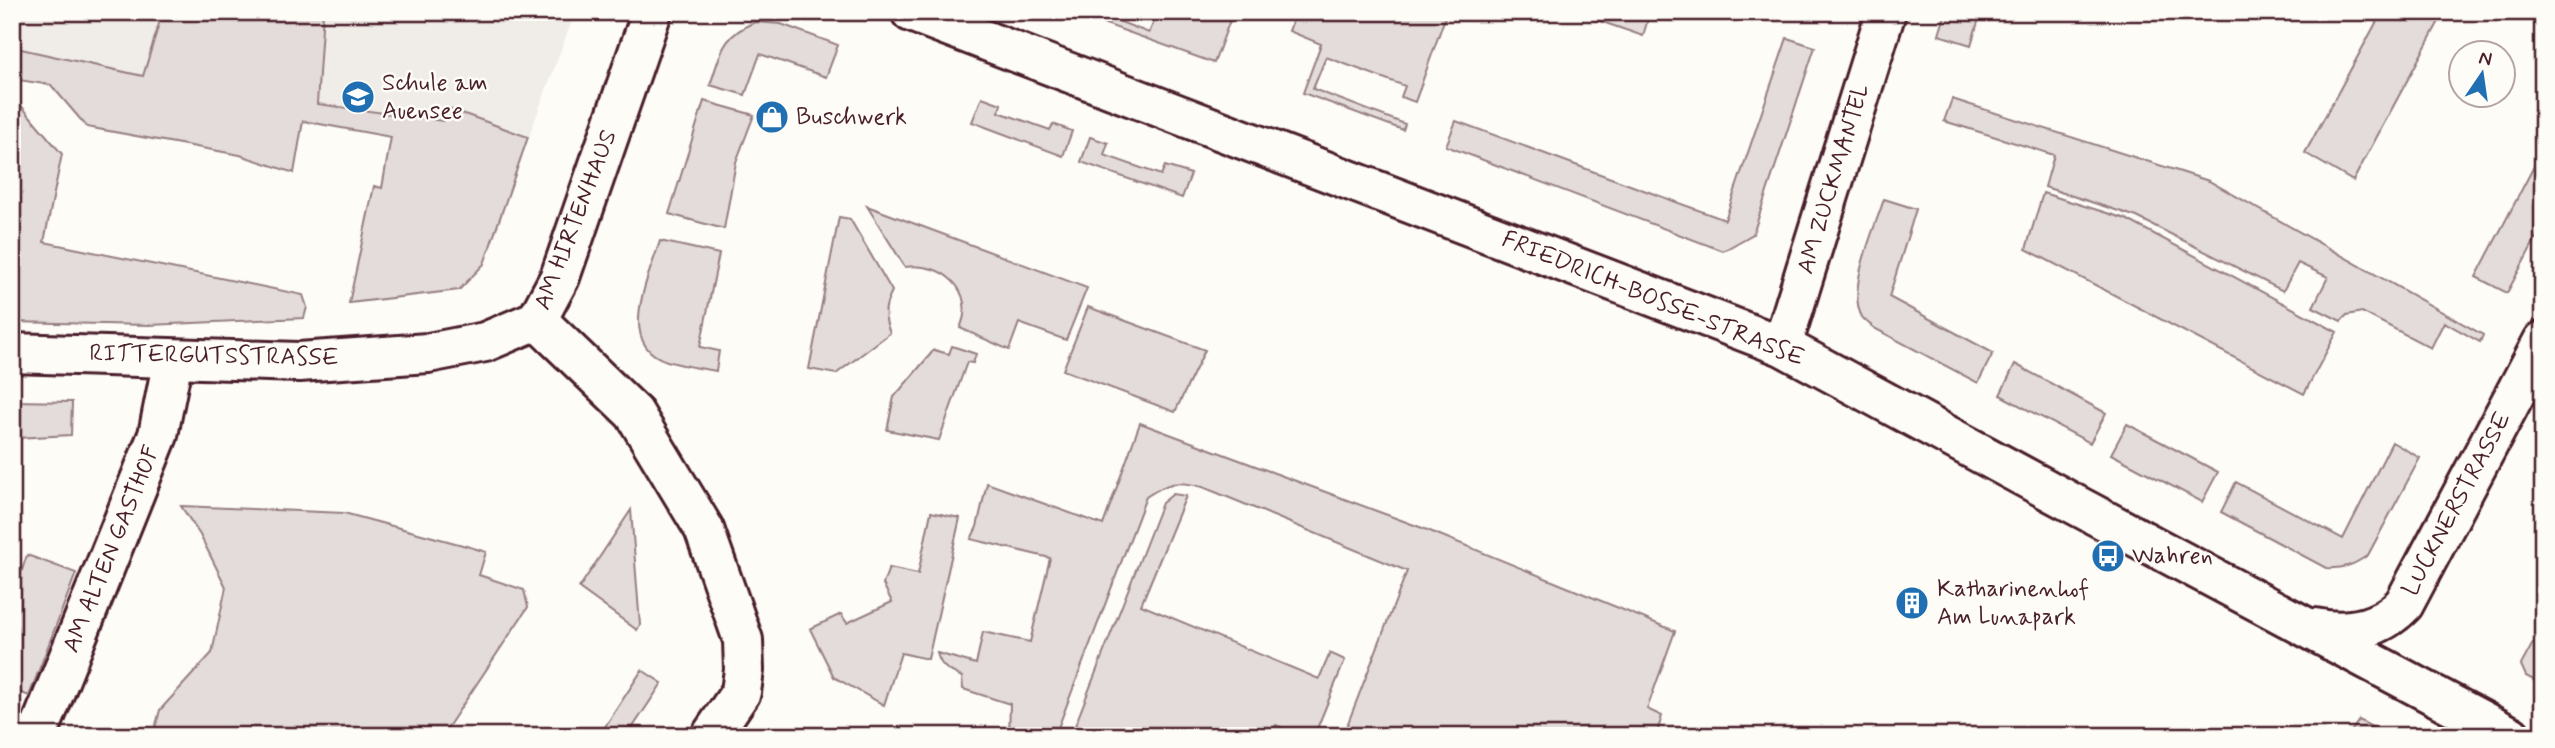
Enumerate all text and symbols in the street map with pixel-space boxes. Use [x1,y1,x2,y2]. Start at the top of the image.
north arrow [2446,38,2516,108]
text: N [2477,45,2494,73]
place label: Schule am Auensee [382,68,488,127]
school or university icon: Schule am Auensee [339,78,377,116]
street label: AM ZUCKMANTEL [1790,80,1878,278]
shop icon: Buschwerk [753,98,791,136]
place label: Buschwerk [796,102,907,133]
street label: AM HIRTENHAUS [527,125,625,315]
street label: FRIEDRICH-BOSSE-STRASSE [1497,224,1809,374]
street label: RITTERGUTSSTRASSE [89,338,339,374]
street label: LUCKNERSTRASSE [2395,407,2519,601]
street label: AM ALTEN GASTHOF [56,441,168,657]
bus stop icon: Wahren [2089,537,2127,575]
place label: Wahren [2132,541,2213,572]
place label: Katharinenhof Am Lunapark [1937,574,2089,633]
building icon: Katharinenhof Am Lunapark [1893,584,1931,622]

